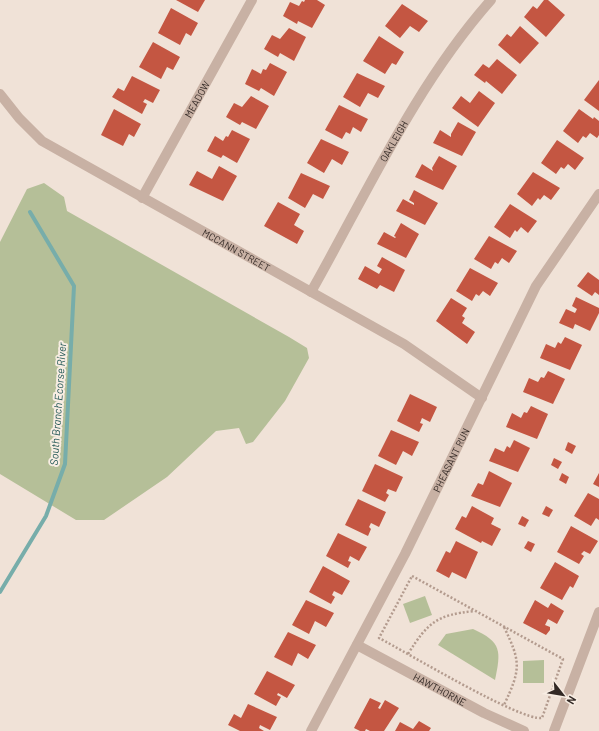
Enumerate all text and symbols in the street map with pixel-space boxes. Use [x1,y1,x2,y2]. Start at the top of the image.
street label: MEADOW [182,78,212,120]
street label: OAKLEIGH [377,118,410,164]
street label: MCCANN STREET [200,226,273,274]
water label: South Branch Ecorse River [47,341,68,466]
street label: PHEASANT RUN [430,426,472,494]
street label: HAWTHORNE [411,670,468,708]
north arrow [543,675,583,715]
text: N [565,694,579,707]

